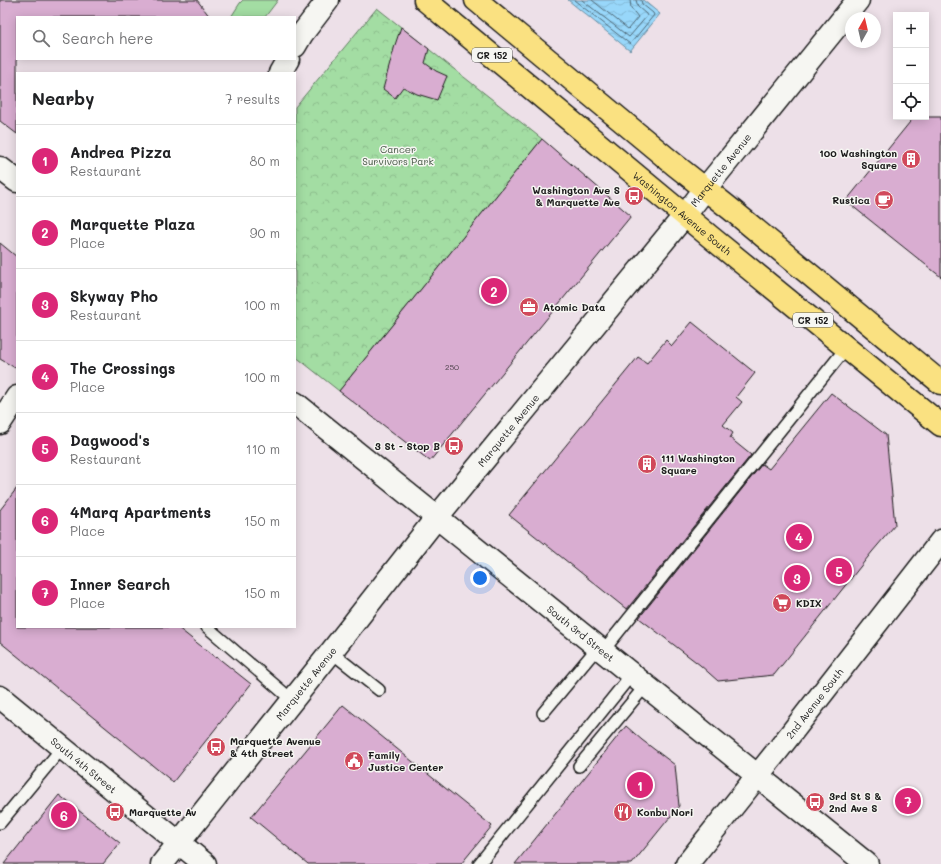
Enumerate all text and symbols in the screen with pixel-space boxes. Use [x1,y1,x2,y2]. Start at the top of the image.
north arrow [845,12,881,48]
map controls [893,12,929,120]
button: + [893,12,929,48]
search box [16,16,296,60]
icon: search [30,27,52,49]
text: Search here [62,28,153,48]
road number: CR 152 [472,48,512,62]
button: − [893,48,929,84]
button: locate [893,84,929,120]
text: Nearby [32,87,94,109]
text: 7 results [225,90,280,107]
street label: Marquette Avenue [687,130,754,209]
text: Andrea Pizza [70,142,171,162]
park label: Cancer Survivors Park [362,142,434,168]
place label: 100 Washington Square [819,146,897,172]
building icon: 100 Washington Square [900,148,922,170]
text: 1 [42,152,48,169]
text: 80 m [250,152,280,169]
text: Restaurant [70,162,141,179]
street label: Washington Avenue South [630,168,735,258]
place label: Washington Ave S & Marquette Ave [532,183,620,209]
bus stop icon: Washington Ave S & Marquette Ave [623,185,645,207]
cafe icon: Rustica [873,189,895,211]
place label: Rustica [832,193,870,207]
text: Marquette Plaza [70,214,195,234]
text: 2 [41,224,49,241]
text: 90 m [250,224,280,241]
text: Place [70,234,105,251]
pin: 2 [481,276,507,306]
text: Skyway Pho [70,286,158,306]
text: 3 [41,296,49,313]
text: 100 m [244,296,280,313]
office icon: Atomic Data [518,296,540,318]
place label: Atomic Data [543,300,605,314]
text: Restaurant [70,306,141,323]
road number: CR 152 [793,313,833,327]
text: The Crossings [70,358,175,378]
house number: 250 [445,362,459,372]
text: 4 [41,368,49,385]
text: 100 m [244,368,280,385]
text: Place [70,378,105,395]
street label: Marquette Avenue [474,391,542,470]
text: Dagwood's [70,430,150,450]
bus stop icon: 3 St - Stop B [443,435,465,457]
place label: 3 St - Stop B [375,439,440,453]
text: 5 [41,440,49,457]
text: 110 m [246,440,280,457]
text: Restaurant [70,450,141,467]
place label: 111 Washington Square [661,451,735,477]
building icon: 111 Washington Square [636,453,658,475]
text: 4Marq Apartments [70,502,211,522]
text: 6 [41,512,49,529]
text: 150 m [244,512,280,529]
text: Place [70,522,105,539]
pin: 4 [786,522,812,552]
pin: 5 [826,556,852,586]
pin: 3 [784,563,810,593]
your location [470,568,490,588]
text: Inner Search [70,574,170,594]
text: 7 [41,584,49,601]
text: 150 m [244,584,280,601]
supermarket icon: KDIX [771,592,793,614]
text: Place [70,594,105,611]
place label: KDIX [796,596,822,610]
street label: South 3rd Street [544,602,617,665]
street label: Marquette Avenue [272,644,340,723]
street label: 2nd Avenue South [783,665,846,741]
street label: South 4th Street [48,734,120,796]
place label: Marquette Avenue & 4th Street [230,734,321,760]
bus stop icon: Marquette Avenue & 4th Street [205,736,227,758]
place label: Family Justice Center [368,748,443,774]
public building icon: Family Justice Center [343,750,365,772]
pin: 1 [627,770,653,800]
pin: 7 [895,786,921,816]
place label: 3rd St S & 2nd Ave S [829,789,882,815]
bus stop icon: 3rd St S & 2nd Ave S [804,791,826,813]
pin: 6 [51,800,77,830]
bus stop icon: Marquette Av [104,801,126,823]
restaurant icon: Konbu Nori [612,801,634,823]
place label: Marquette Av [129,805,197,819]
place label: Konbu Nori [637,805,693,819]

